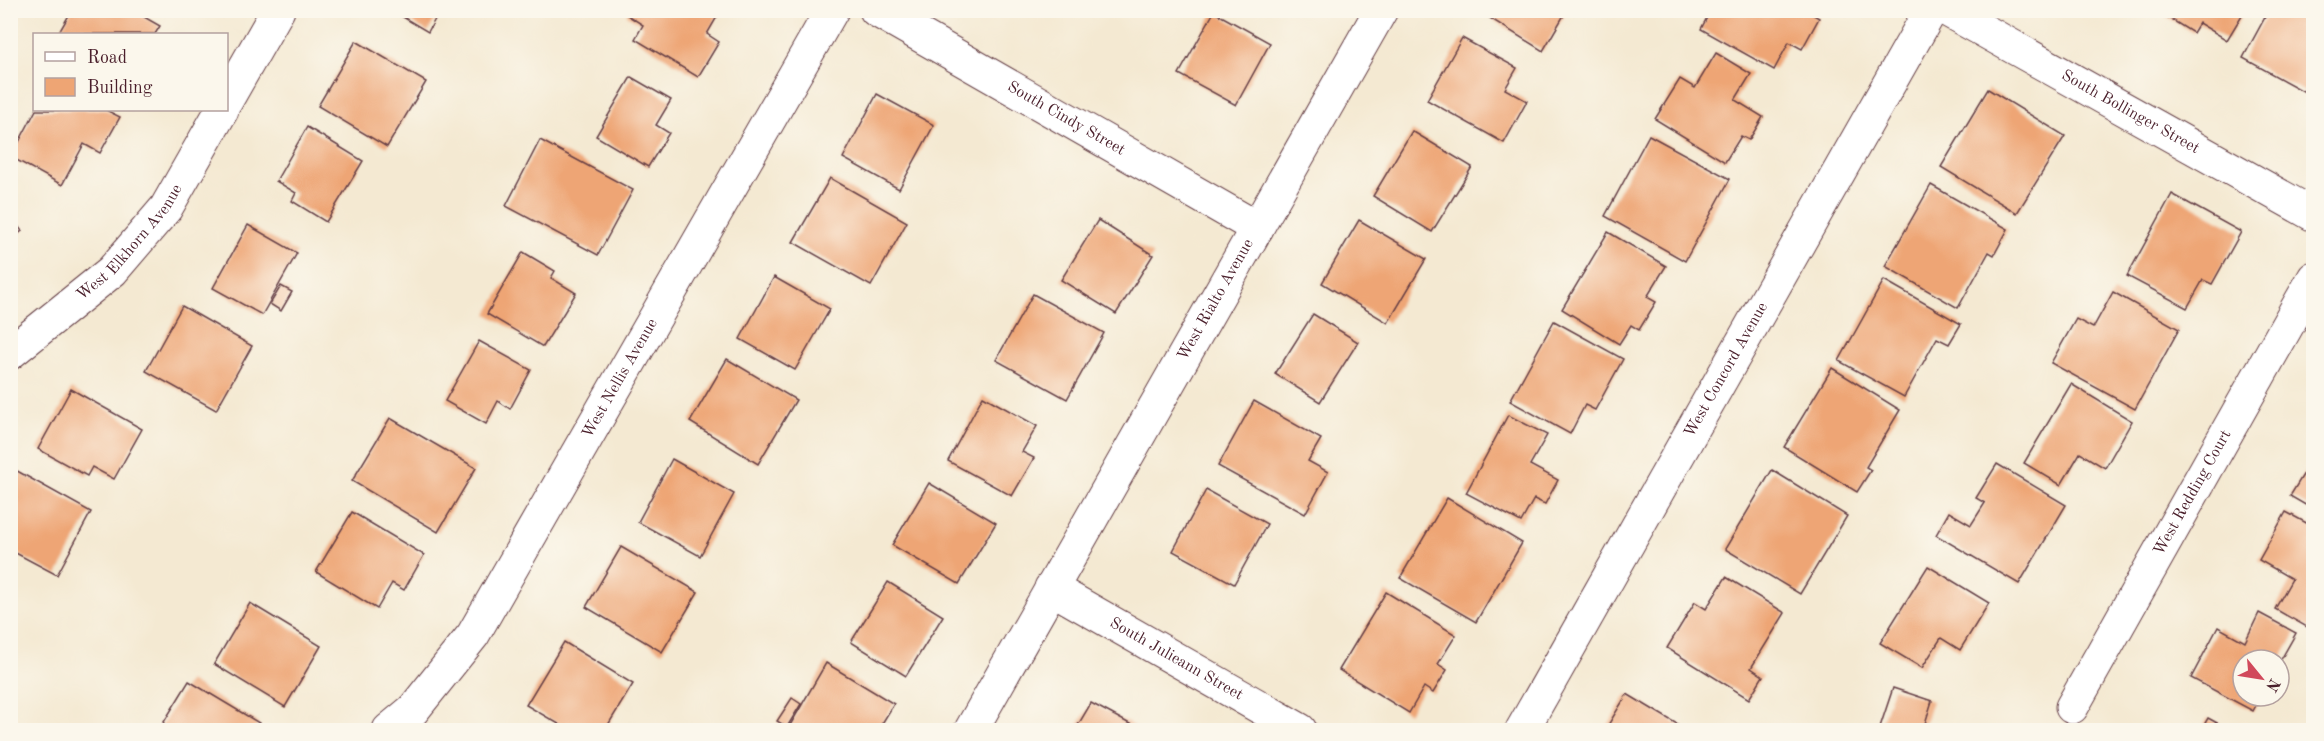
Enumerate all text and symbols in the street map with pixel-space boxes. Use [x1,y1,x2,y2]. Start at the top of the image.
legend [33,33,228,111]
text: Road [87,49,127,67]
street label: South Bollinger Street [2059,68,2202,157]
text: Building [87,79,153,97]
street label: South Cindy Street [1005,79,1128,159]
street label: West Elkhorn Avenue [74,182,186,304]
street label: West Rialto Avenue [1175,236,1257,363]
street label: West Concord Avenue [1682,300,1771,440]
street label: West Nellis Avenue [580,316,661,441]
street label: West Redding Court [2151,427,2235,558]
street label: South Julieann Street [1107,615,1246,704]
north arrow [2231,648,2291,708]
text: N [2262,675,2282,694]

